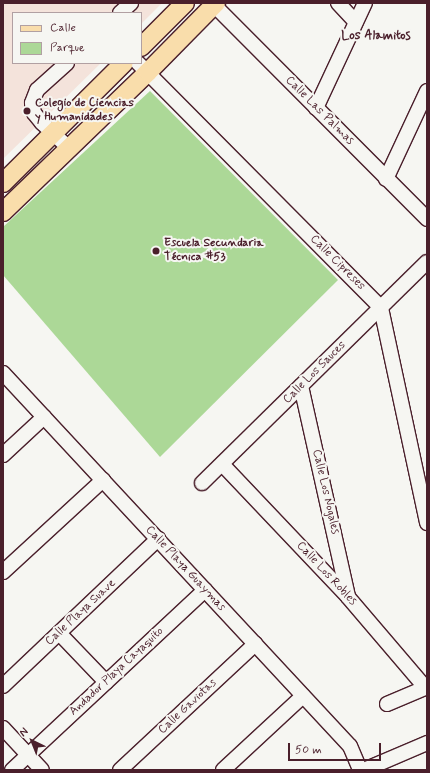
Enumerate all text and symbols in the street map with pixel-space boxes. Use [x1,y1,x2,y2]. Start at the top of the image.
legend [12,12,142,64]
text: Calle [50,20,76,36]
district label: Los Alamitos [340,28,412,44]
text: Parque [50,40,85,56]
street label: Calle Las Palmas [282,74,356,148]
place label: Colegio de Ciencias y Humanidades [35,97,132,125]
marker: Colegio de Ciencias y Humanidades [22,106,32,116]
street label: Calle Cipreses [306,232,368,294]
place label: Escuela Secundaria Técnica #53 [164,237,262,265]
marker: Escuela Secundaria Técnica #53 [151,246,161,256]
street label: Calle Los Sauces [281,339,349,407]
street label: Calle Los Nogales [308,448,342,536]
street label: Calle Playa Guaymas [142,524,228,614]
street label: Calle Los Robles [293,539,359,609]
street label: Calle Playa Suave [43,577,119,649]
street label: Andador Playa Cayaquito [64,622,170,722]
street label: Calle Gaviotas [157,677,219,737]
north arrow [12,721,52,761]
text: N [16,725,31,740]
scale bar [290,735,383,761]
text: 50 m [295,742,322,758]

